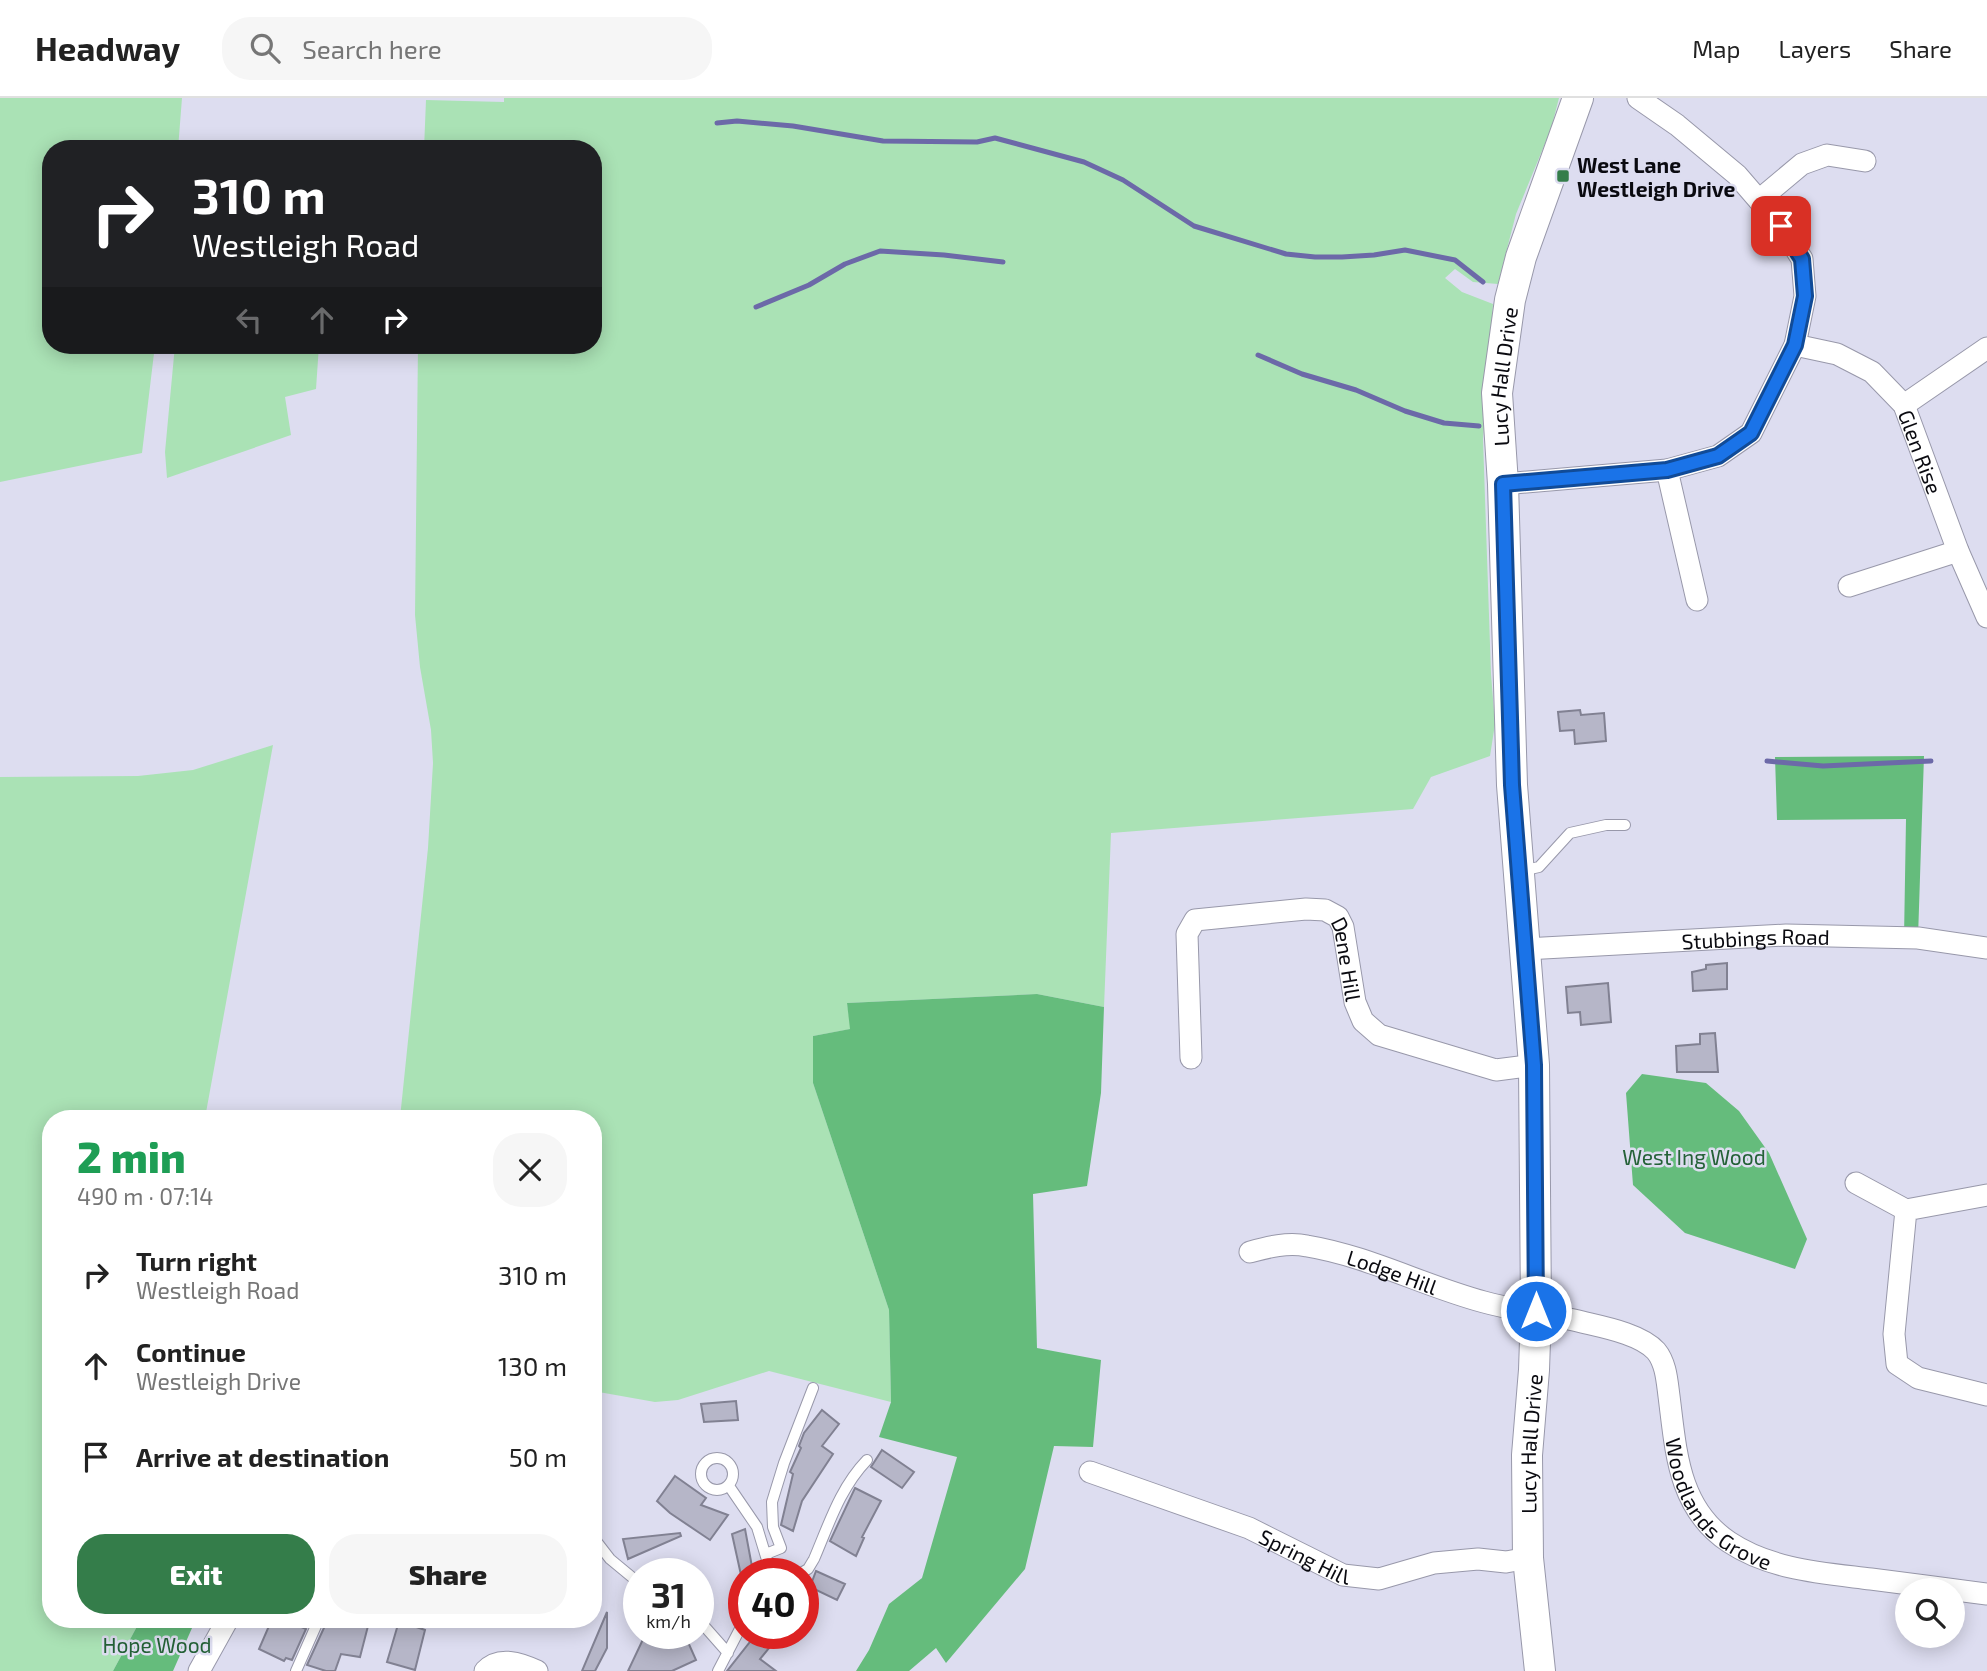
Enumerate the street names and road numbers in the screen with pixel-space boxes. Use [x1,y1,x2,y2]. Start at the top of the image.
street label: Lucy Hall Drive [1484,305,1521,447]
street label: Glen Rise [1894,406,1948,497]
street label: Dene Hill [1327,912,1367,1004]
street label: Stubbings Road [1681,922,1830,953]
street label: Lodge Hill [1344,1244,1442,1299]
street label: Lucy Hall Drive [1514,1373,1546,1514]
street label: Woodlands Grove [1662,1436,1775,1574]
street label: Spring Hill [1255,1523,1351,1588]

